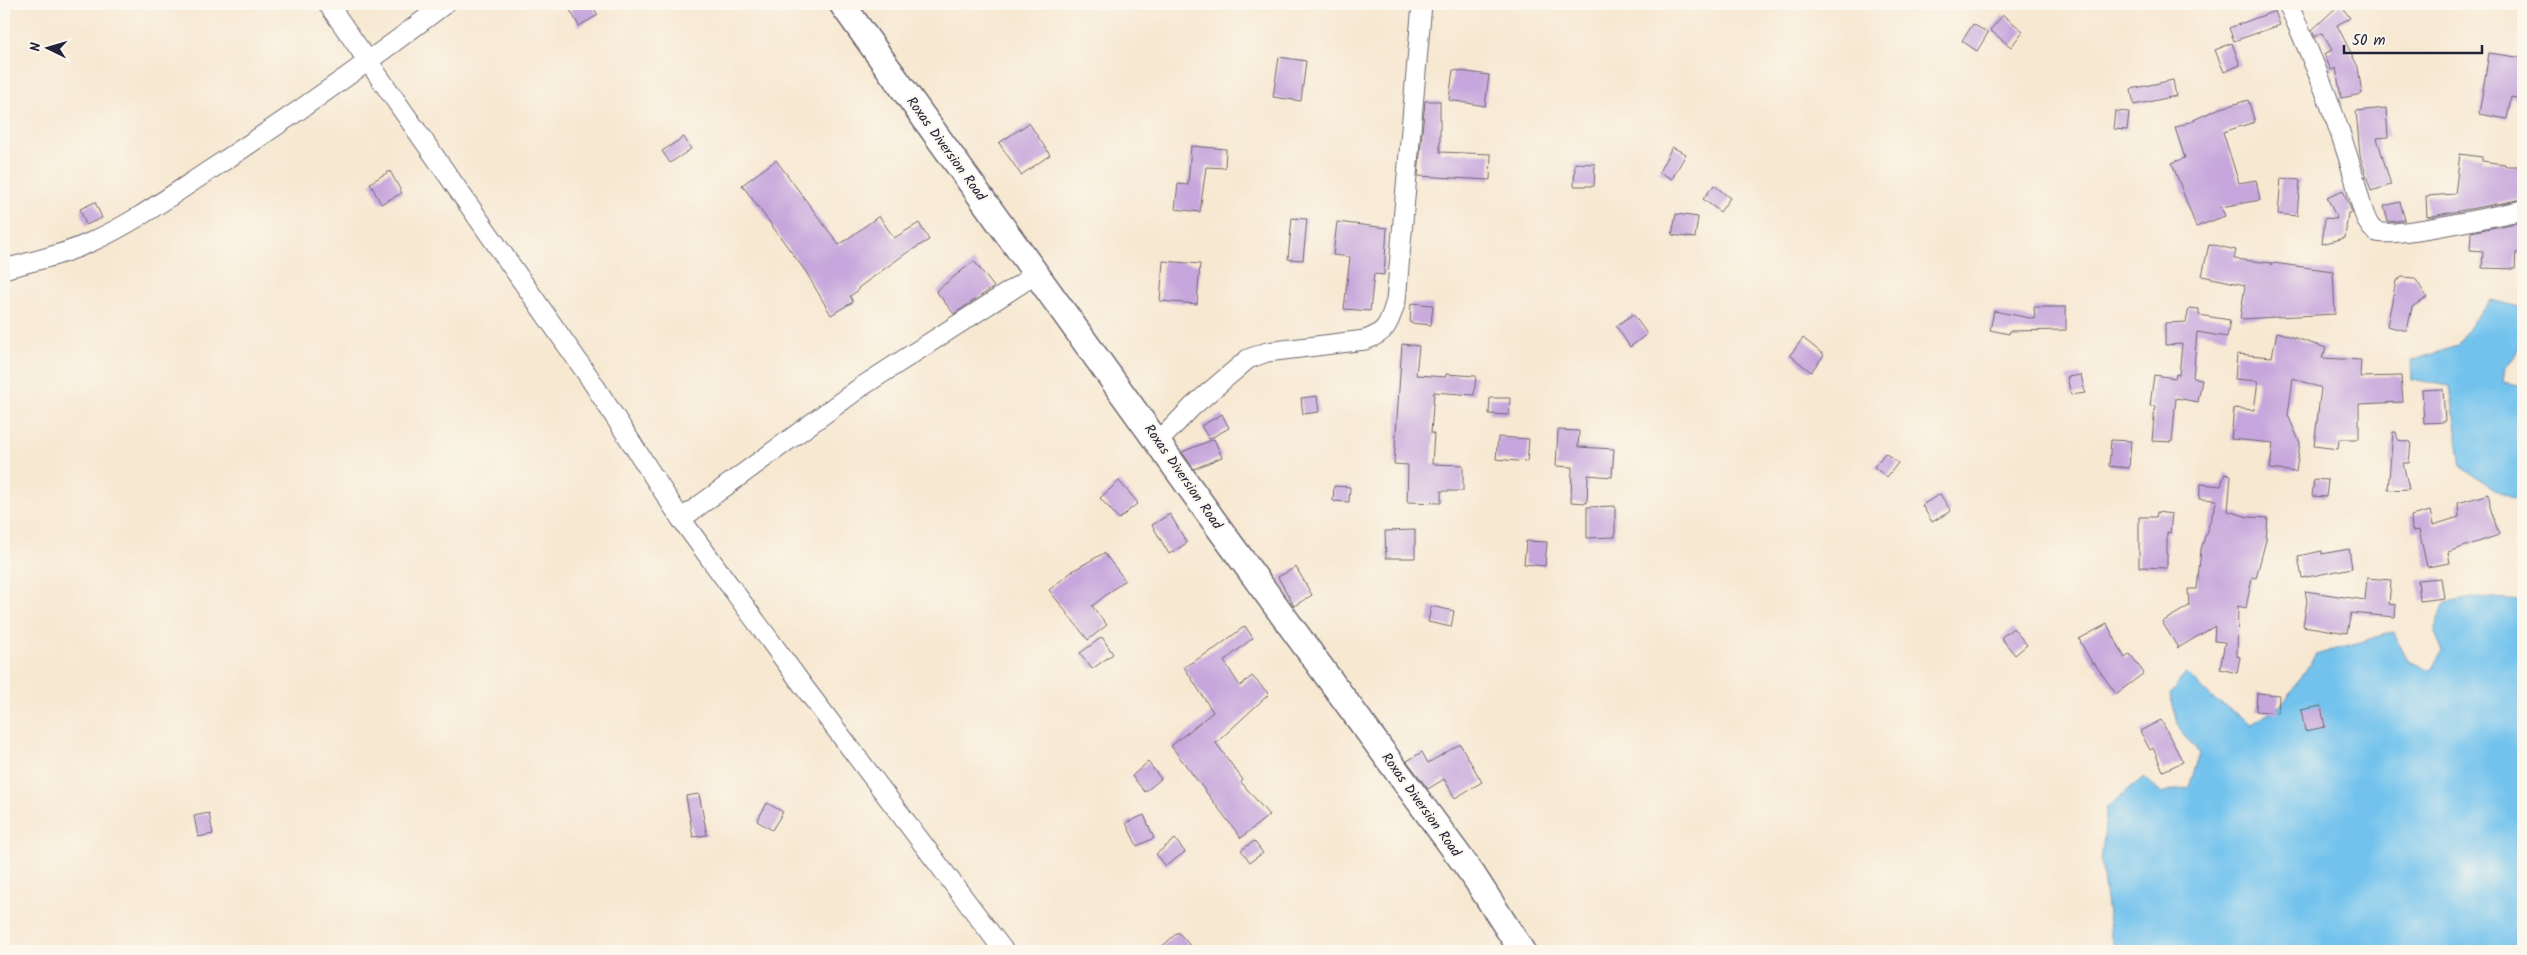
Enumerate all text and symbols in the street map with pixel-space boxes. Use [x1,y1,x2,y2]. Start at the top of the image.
north arrow [22,22,72,72]
scale bar [2344,22,2482,54]
text: 50 m [2352,29,2386,53]
text: N [25,41,47,52]
street label: Roxas Diversion Road [900,92,992,207]
street label: Roxas Diversion Road [1138,420,1228,535]
street label: Roxas Diversion Road [1375,748,1467,863]

